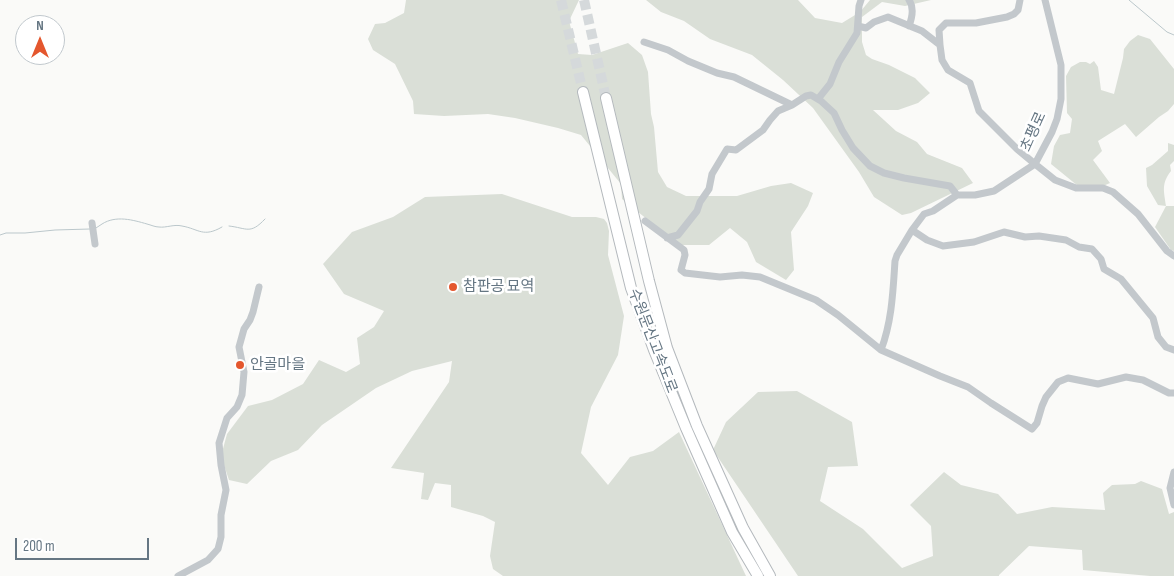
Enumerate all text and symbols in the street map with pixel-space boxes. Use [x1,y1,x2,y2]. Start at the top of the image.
north arrow [15,15,65,65]
text: N [36,17,44,34]
street label: 초평로 [1017,109,1051,155]
place label: 참판공 묘역 [463,278,534,296]
marker: 참판공 묘역 [447,281,459,293]
street label: 수원문산고속도로 [624,286,680,396]
place label: 안골마을 [250,356,305,374]
marker: 안골마을 [234,359,246,371]
scale bar [18,528,151,560]
text: 200 m [23,537,55,556]

